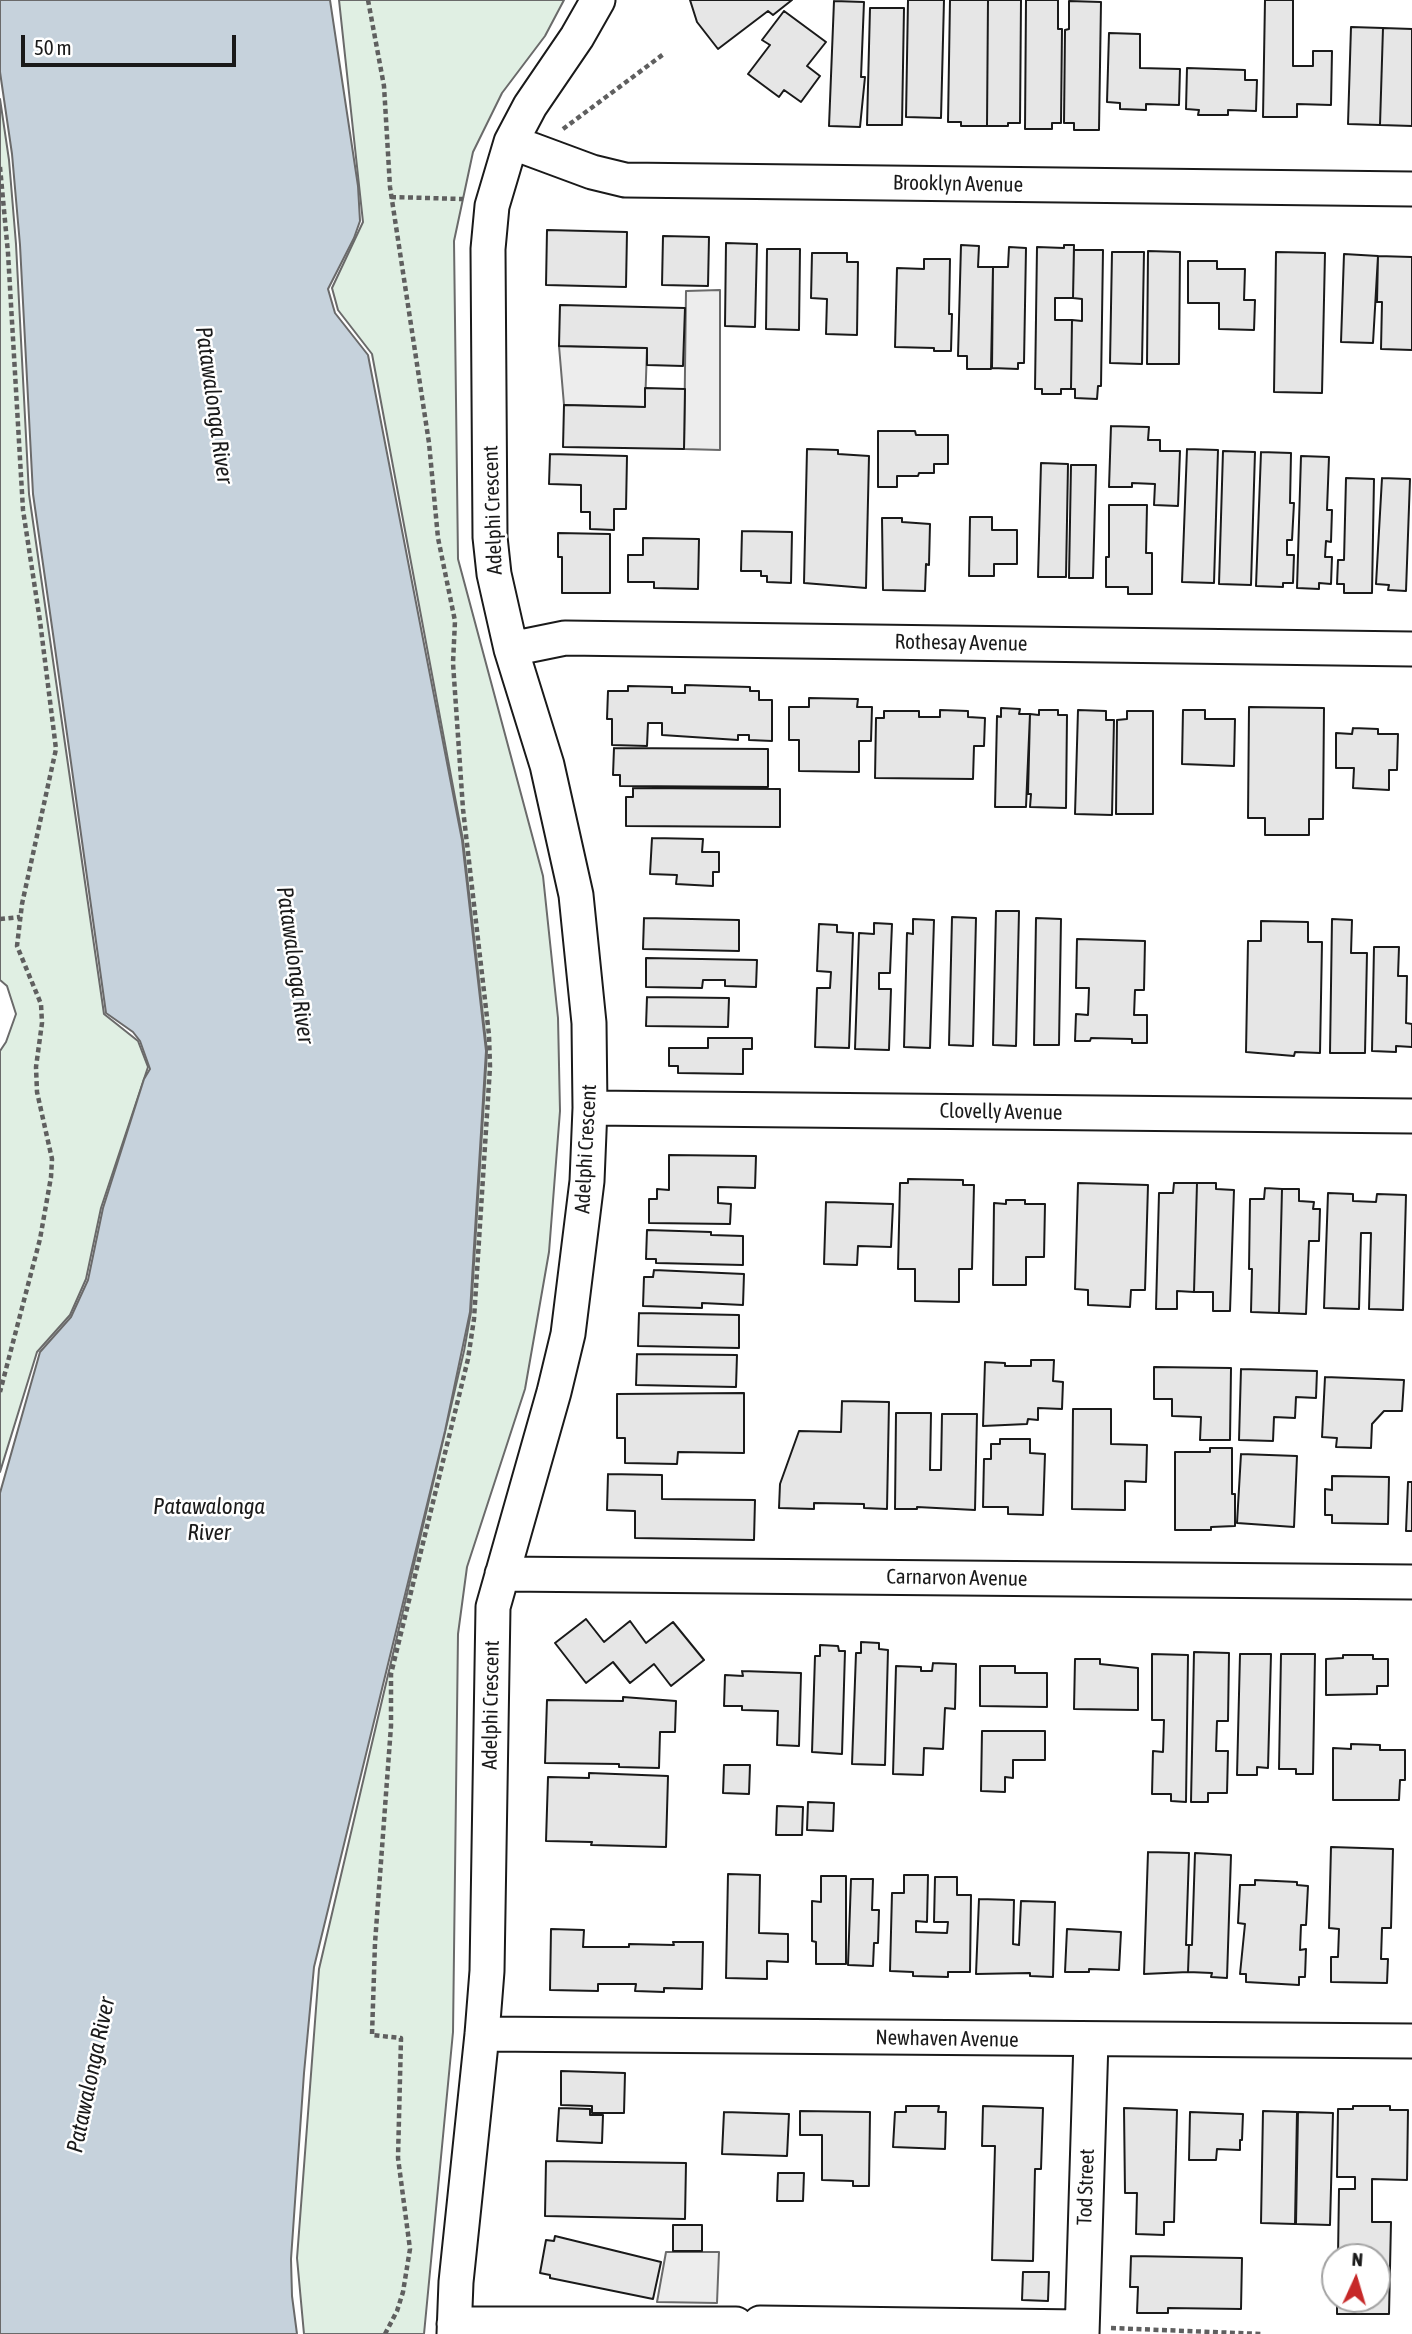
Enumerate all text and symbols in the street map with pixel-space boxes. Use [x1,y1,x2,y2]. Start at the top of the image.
scale bar [24,21,240,65]
text: 50 m [34,35,72,59]
street label: Brooklyn Avenue [893,170,1023,198]
water label: Patawalonga River [189,325,239,485]
street label: Adelphi Crescent [478,445,508,575]
street label: Rothesay Avenue [894,629,1028,657]
water label: Patawalonga River [270,885,320,1045]
street label: Adelphi Crescent [570,1084,602,1214]
street label: Clovelly Avenue [939,1098,1063,1126]
water label: Patawalonga River [153,1493,265,1547]
street label: Carnarvon Avenue [886,1564,1028,1592]
street label: Adelphi Crescent [477,1640,505,1770]
water label: Patawalonga River [61,1995,121,2155]
street label: Newhaven Avenue [875,2025,1019,2053]
street label: Tod Street [1072,2148,1100,2226]
north arrow [1321,2243,1391,2313]
text: N [1351,2248,1364,2270]

